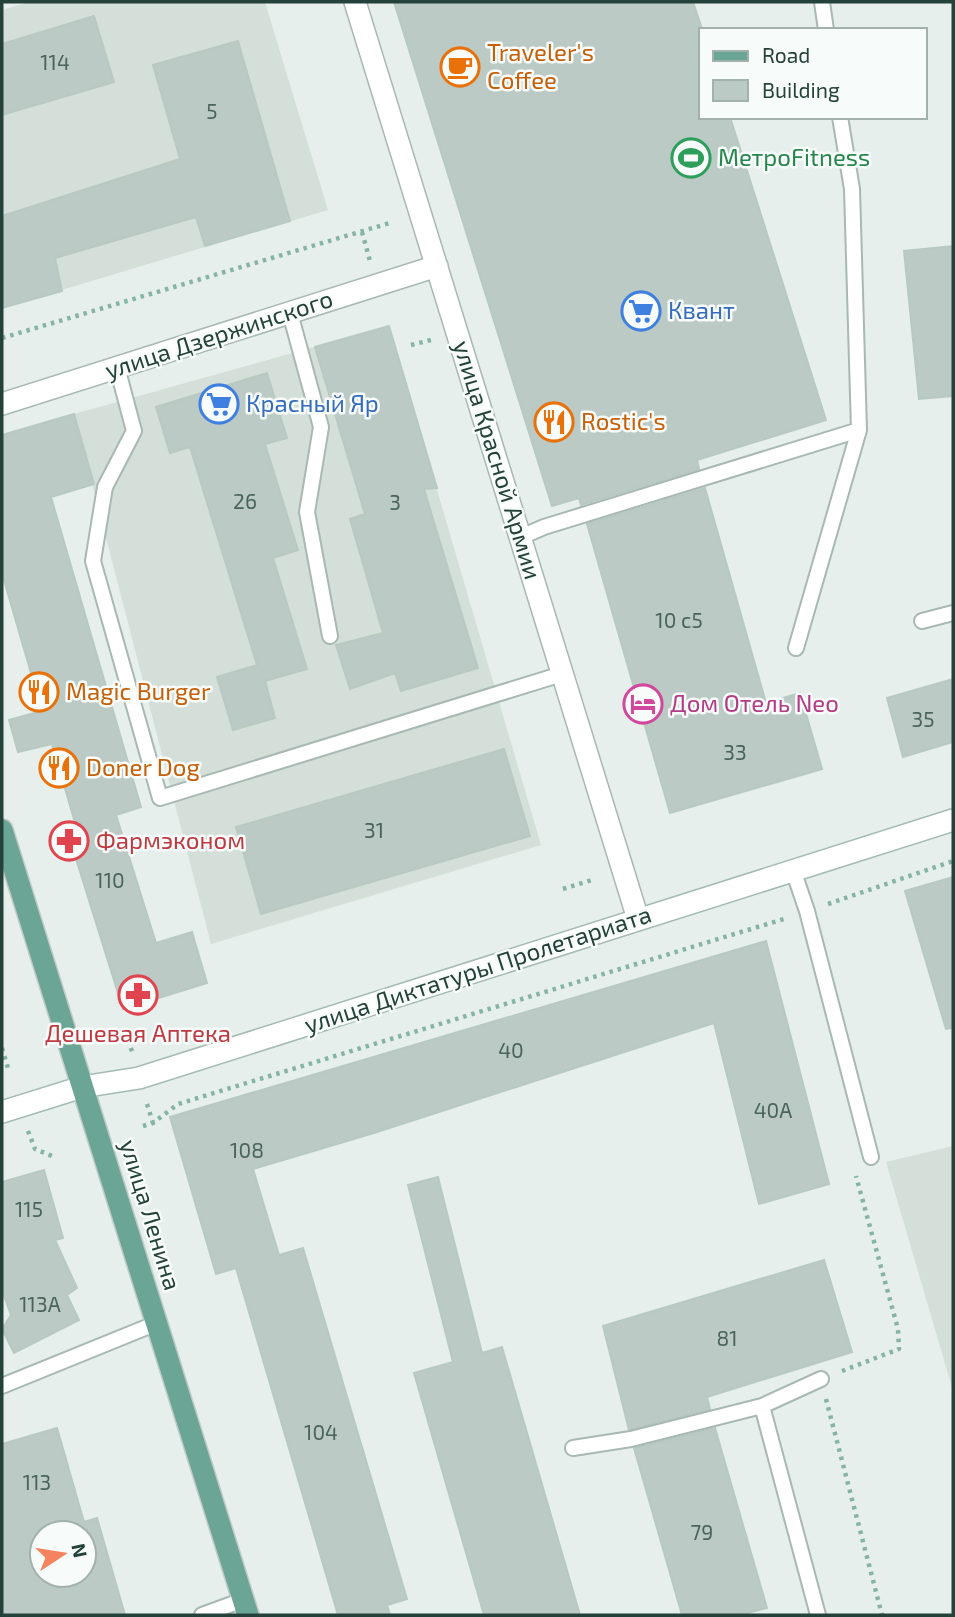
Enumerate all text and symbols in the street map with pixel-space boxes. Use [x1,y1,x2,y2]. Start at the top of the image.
legend [699,28,927,119]
place label: Traveler's Coffee [487,37,594,94]
text: Road [762,42,810,67]
cafe icon: Traveler's Coffee [439,46,481,88]
house number: 114 [40,49,70,74]
text: Building [762,77,840,102]
house number: 5 [206,98,218,123]
sports icon: МетроFitness [670,137,712,179]
place label: МетроFitness [718,142,870,171]
street label: улица Дзержинского [101,283,336,385]
supermarket icon: Квант [620,290,662,332]
place label: Квант [668,295,735,324]
street label: улица Красной Армии [447,337,549,583]
supermarket icon: Красный Яр [198,383,240,425]
place label: Красный Яр [246,388,379,417]
restaurant icon: Rostic's [533,401,575,443]
place label: Rostic's [581,406,666,435]
house number: 26 [233,488,257,513]
house number: 3 [389,489,401,514]
house number: 10 с5 [655,607,703,632]
restaurant icon: Magic Burger [18,671,60,713]
place label: Magic Burger [66,676,211,705]
hotel icon: Дом Отель Neo [622,683,664,725]
place label: Дом Отель Neo [670,688,839,717]
house number: 35 [912,706,934,731]
house number: 33 [723,739,747,764]
restaurant icon: Doner Dog [38,747,80,789]
place label: Doner Dog [86,752,200,781]
house number: 31 [364,817,384,842]
pharmacy icon: Фармэконом [48,820,90,862]
place label: Фармэконом [96,825,245,854]
house number: 110 [95,867,125,892]
street label: улица Диктатуры Пролетариата [300,899,655,1039]
pharmacy icon: Дешевая Аптека [117,974,159,1016]
place label: Дешевая Аптека [45,1018,231,1047]
house number: 40 [498,1037,524,1062]
house number: 40А [754,1097,792,1122]
street label: улица Ленина [114,1136,188,1294]
house number: 108 [230,1137,264,1162]
house number: 115 [15,1196,43,1221]
house number: 113А [19,1291,61,1316]
house number: 81 [716,1325,738,1350]
house number: 104 [304,1419,338,1444]
house number: 113 [23,1469,51,1494]
north arrow [28,1519,98,1589]
house number: 79 [691,1519,713,1544]
text: N [67,1541,93,1559]

